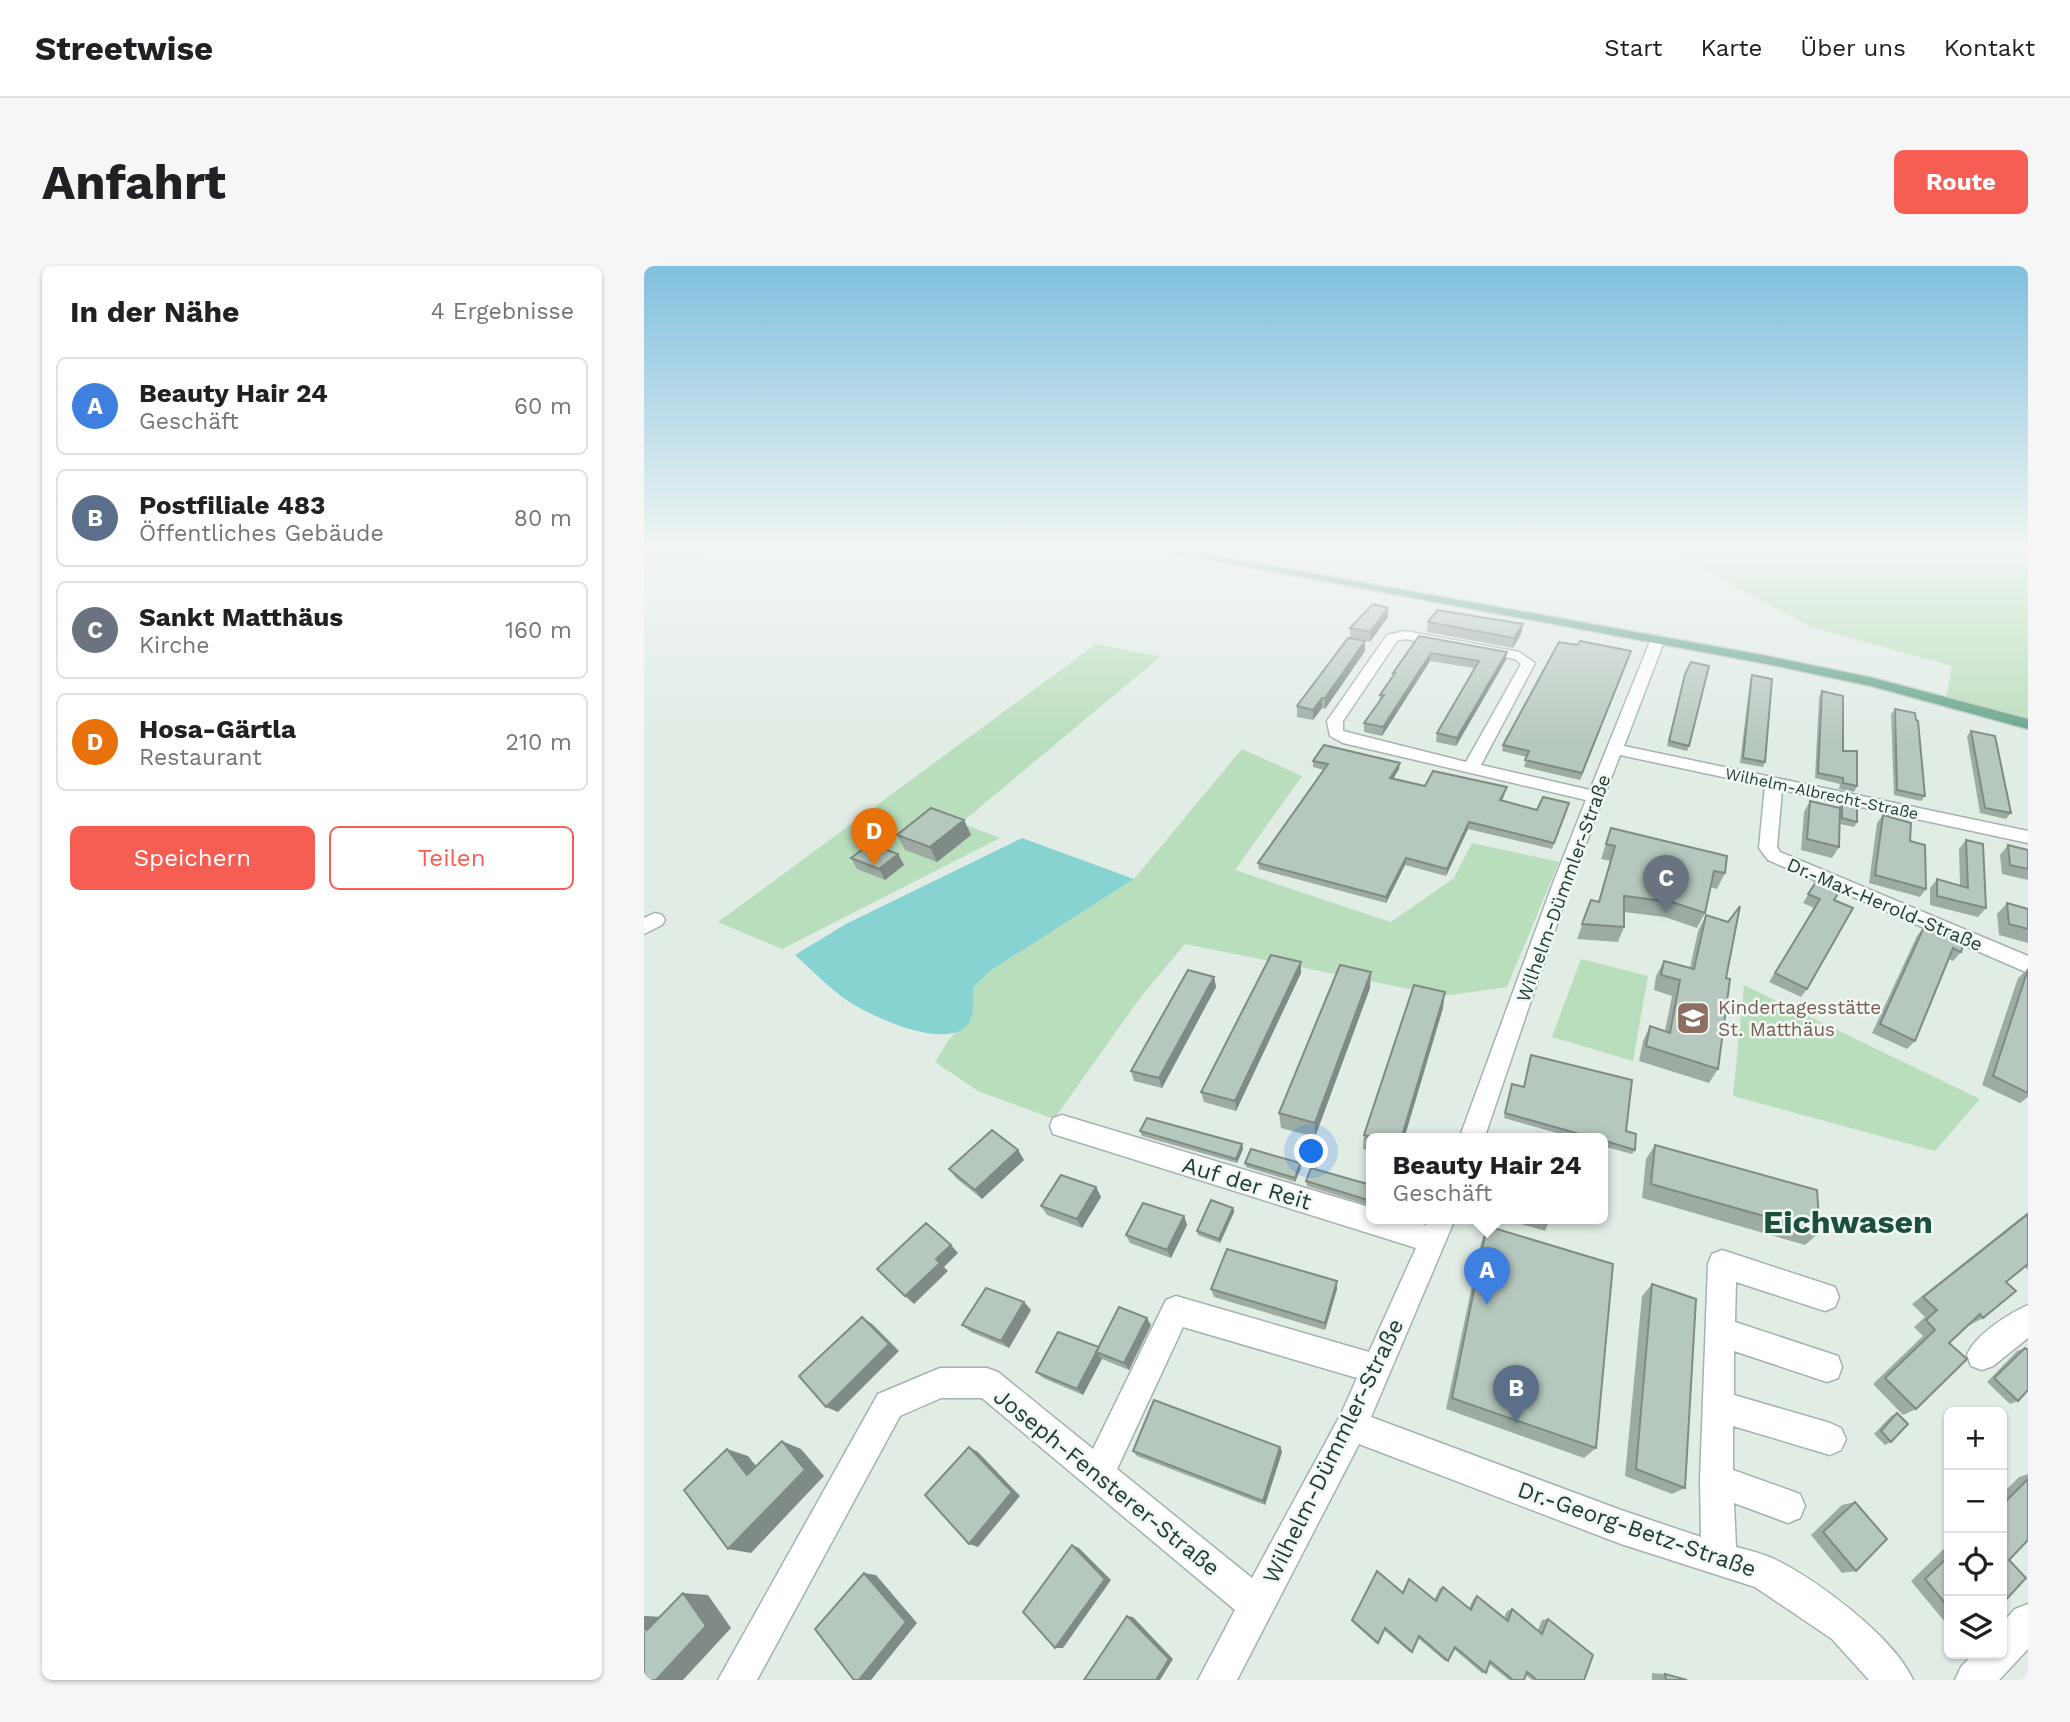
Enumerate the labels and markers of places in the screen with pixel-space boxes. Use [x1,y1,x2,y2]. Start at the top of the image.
pin: D [851,808,897,866]
pin: C [1643,855,1689,913]
place label: Kindertagesstätte St. Matthäus [1718,996,1881,1041]
school or university icon: Kindertagesstätte St. Matthäus [1674,999,1712,1037]
pin: A [1464,1247,1510,1305]
pin: B [1493,1365,1539,1423]

